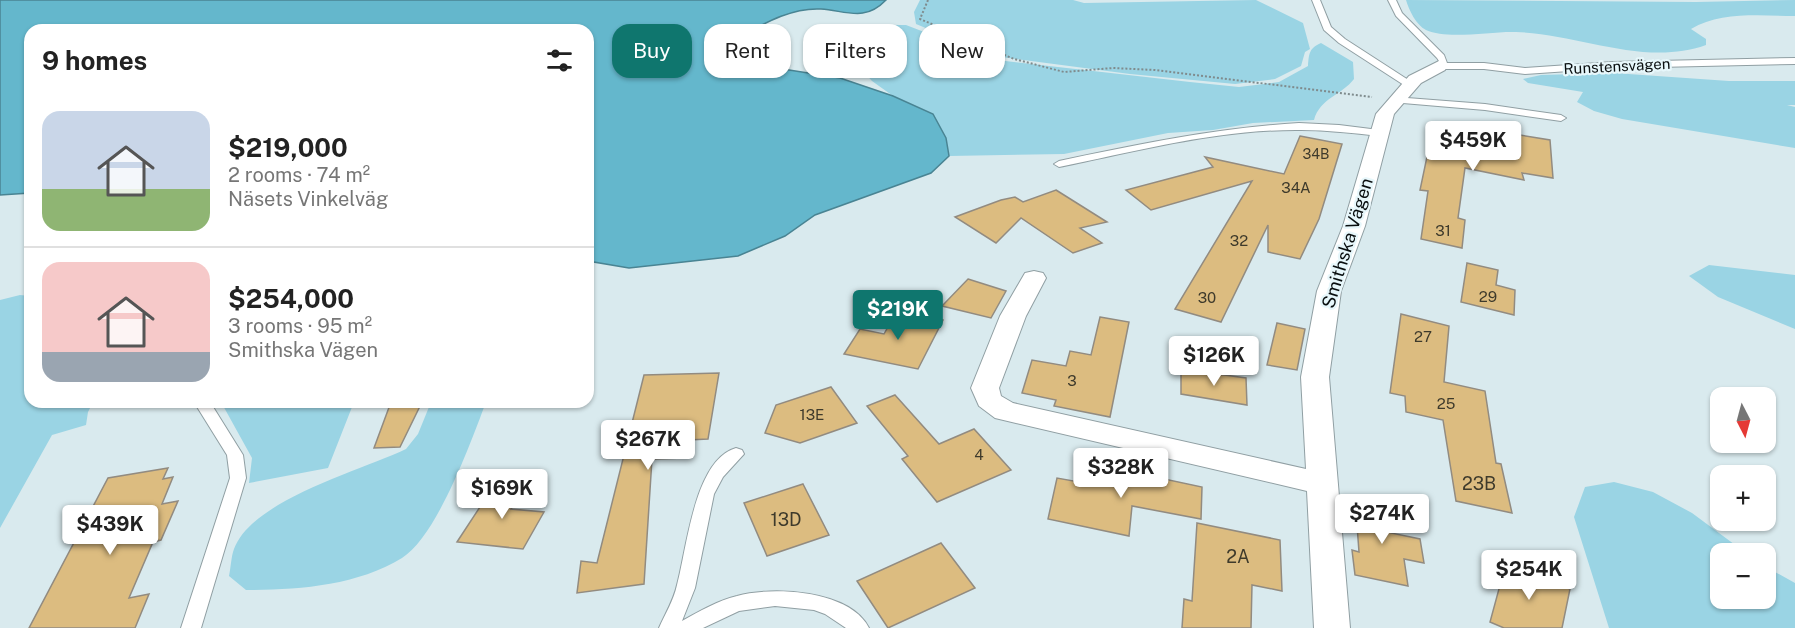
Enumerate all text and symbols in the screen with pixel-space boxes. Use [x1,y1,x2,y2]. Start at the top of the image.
chip: Buy [612,24,692,78]
chip: Rent [704,24,791,78]
chip: Filters [803,24,907,78]
chip: New [919,24,1005,78]
icon: filters [543,44,576,77]
text: 9 homes [42,45,147,76]
street label: Runstensvägen [1563,55,1671,77]
pin: $459K [1431,121,1515,172]
text: $459K [1439,128,1507,152]
text: $219,000 [228,132,348,163]
icon: home [90,135,162,207]
house number: 34B [1303,146,1329,162]
text: 2 rooms · 74 m² [228,163,370,187]
street label: Smithska Vägen [1317,175,1377,311]
house number: 34A [1281,179,1311,196]
text: Näsets Vinkelväg [228,187,388,211]
house number: 31 [1435,222,1451,239]
house number: 32 [1230,232,1248,249]
text: $254,000 [228,283,354,314]
icon: home [90,286,162,358]
house number: 29 [1479,288,1497,305]
house number: 30 [1198,289,1216,306]
pin: $219K [856,290,940,341]
text: $219K [867,297,929,321]
text: 3 rooms · 95 m² [228,314,372,338]
house number: 27 [1414,328,1432,345]
pin: $126K [1172,336,1256,387]
text: Smithska Vägen [228,338,378,362]
text: $126K [1183,343,1245,367]
house number: 3 [1067,372,1077,389]
north arrow [1710,387,1776,453]
map controls [1710,387,1776,609]
house number: 25 [1437,395,1455,412]
house number: 13E [800,406,824,423]
pin: $267K [606,420,690,471]
text: $267K [615,427,681,451]
house number: 4 [974,446,984,463]
pin: $328K [1079,448,1163,499]
text: $328K [1087,455,1155,479]
button: + [1710,465,1776,531]
pin: $169K [460,469,544,520]
house number: 23B [1462,473,1496,494]
text: $169K [471,476,533,500]
pin: $274K [1340,494,1424,545]
text: $274K [1349,501,1415,525]
pin: $439K [68,505,152,556]
house number: 13D [770,509,802,530]
text: $439K [76,512,144,536]
button: − [1710,543,1776,609]
house number: 2A [1226,546,1250,567]
pin: $254K [1487,550,1571,601]
text: $254K [1495,557,1563,581]

